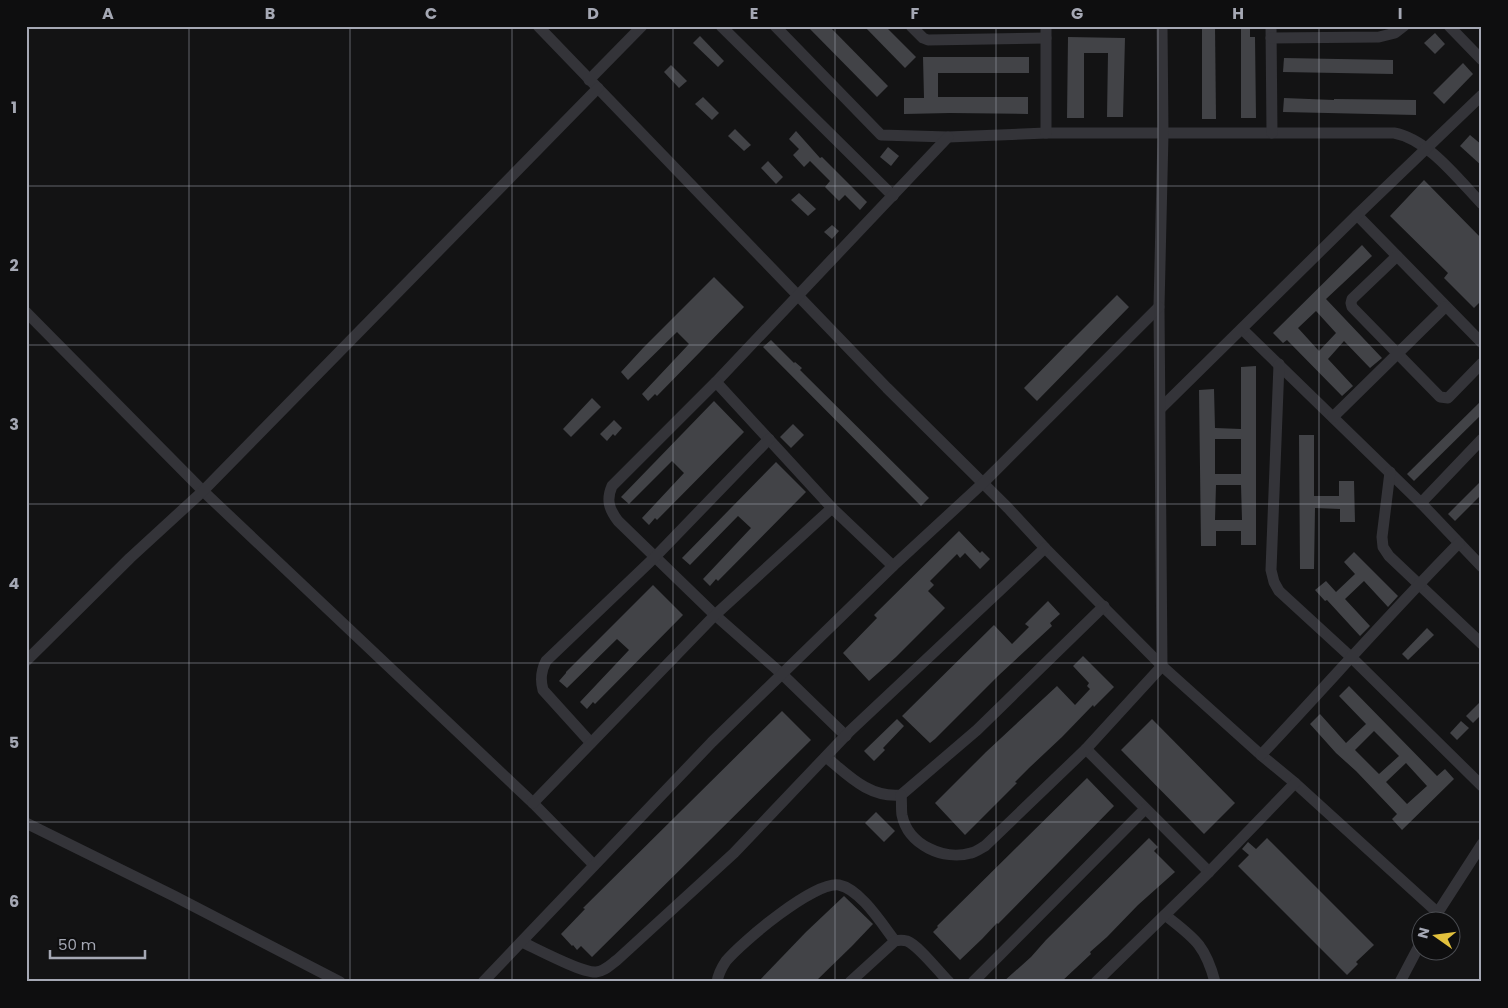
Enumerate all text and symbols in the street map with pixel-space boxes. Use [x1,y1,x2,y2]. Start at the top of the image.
text: A [102,2,114,25]
text: B [265,2,275,25]
text: C [425,2,437,25]
text: D [587,2,599,25]
text: E [750,2,758,25]
text: F [911,2,920,25]
text: G [1071,2,1083,25]
text: H [1232,2,1244,25]
text: I [1398,2,1402,25]
text: 1 [11,96,17,119]
text: 2 [9,254,19,277]
text: 3 [9,413,19,436]
text: 4 [9,572,20,595]
text: 5 [9,731,19,754]
text: 6 [9,890,19,913]
north arrow [1410,910,1460,960]
text: N [1412,925,1434,940]
scale bar [50,928,145,960]
text: 50 m [58,934,96,955]

